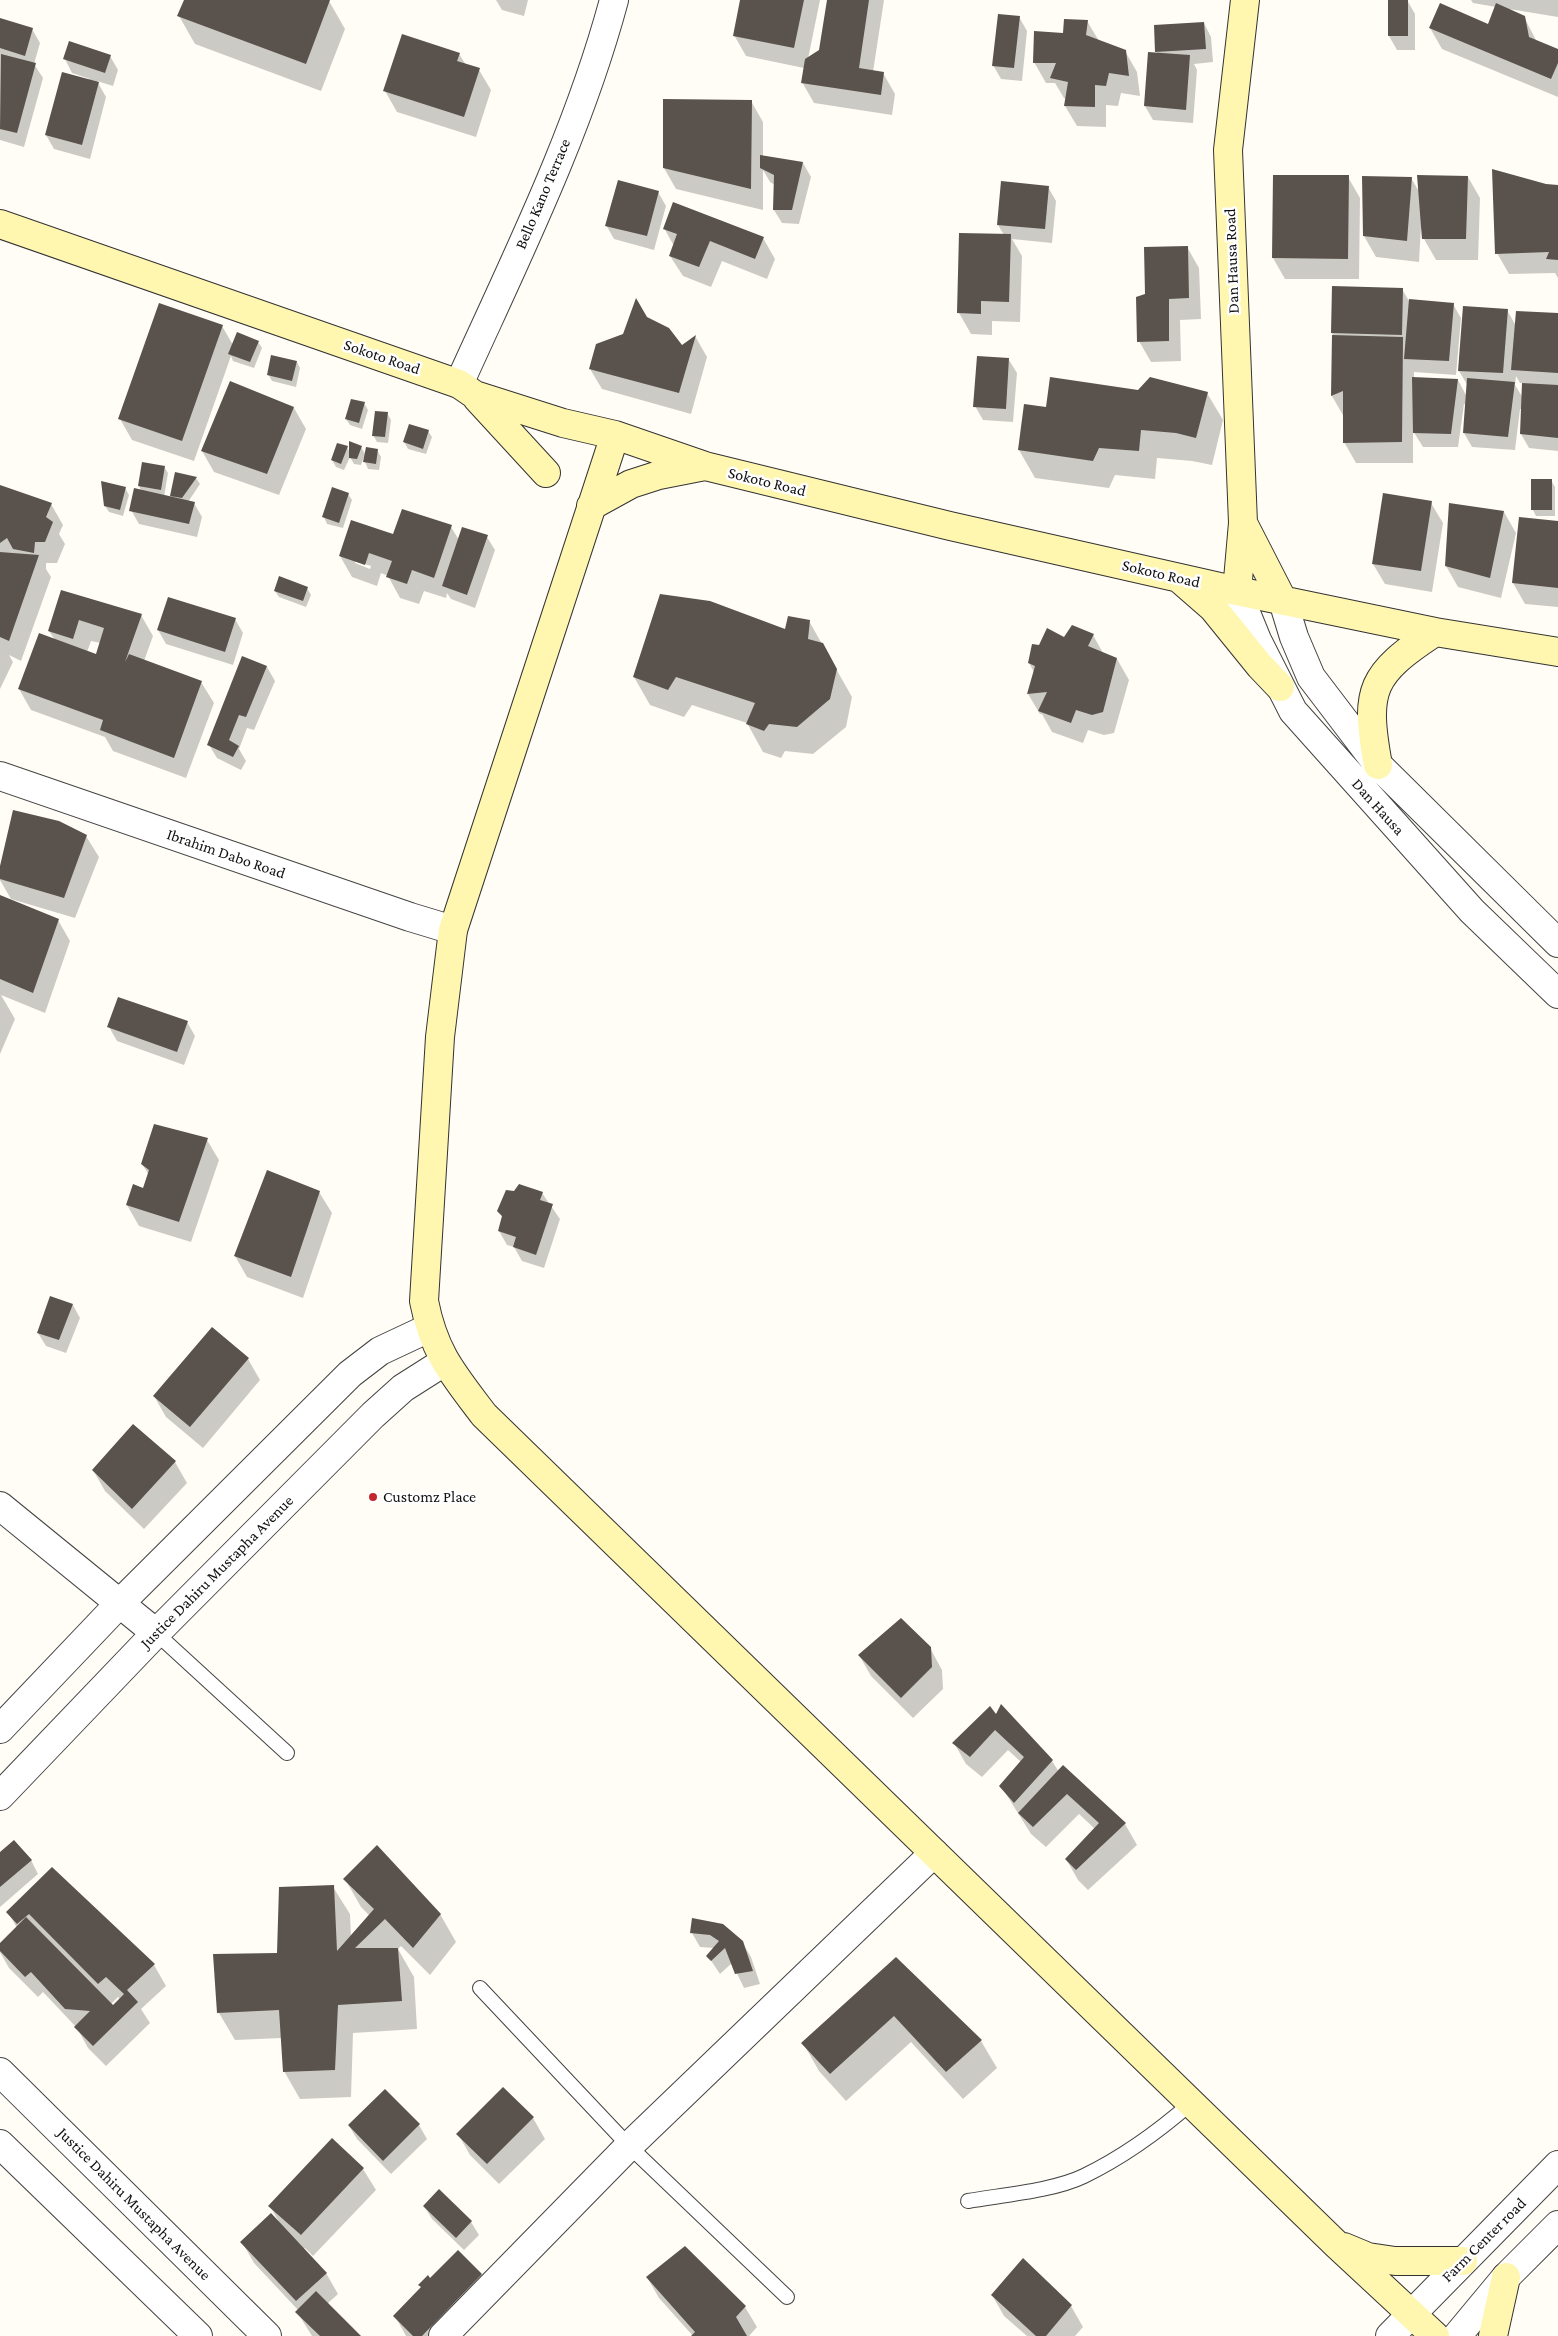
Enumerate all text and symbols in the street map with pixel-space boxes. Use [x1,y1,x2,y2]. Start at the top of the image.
street label: Bello Kano Terrace [511,136,575,252]
street label: Dan Hausa Road [1221,208,1243,314]
street label: Sokoto Road [341,335,423,379]
street label: Sokoto Road [726,463,808,501]
street label: Sokoto Road [1120,556,1202,592]
street label: Dan Hausa [1348,775,1408,839]
street label: Ibrahim Dabo Road [164,825,288,883]
place label: Customz Place [383,1487,476,1507]
street label: Justice Dahiru Mustapha Avenue [136,1491,298,1653]
marker: Customz Place [367,1491,379,1503]
street label: Justice Dahiru Mustapha Avenue [53,2123,215,2285]
street label: Farm Center road [1438,2194,1530,2286]

